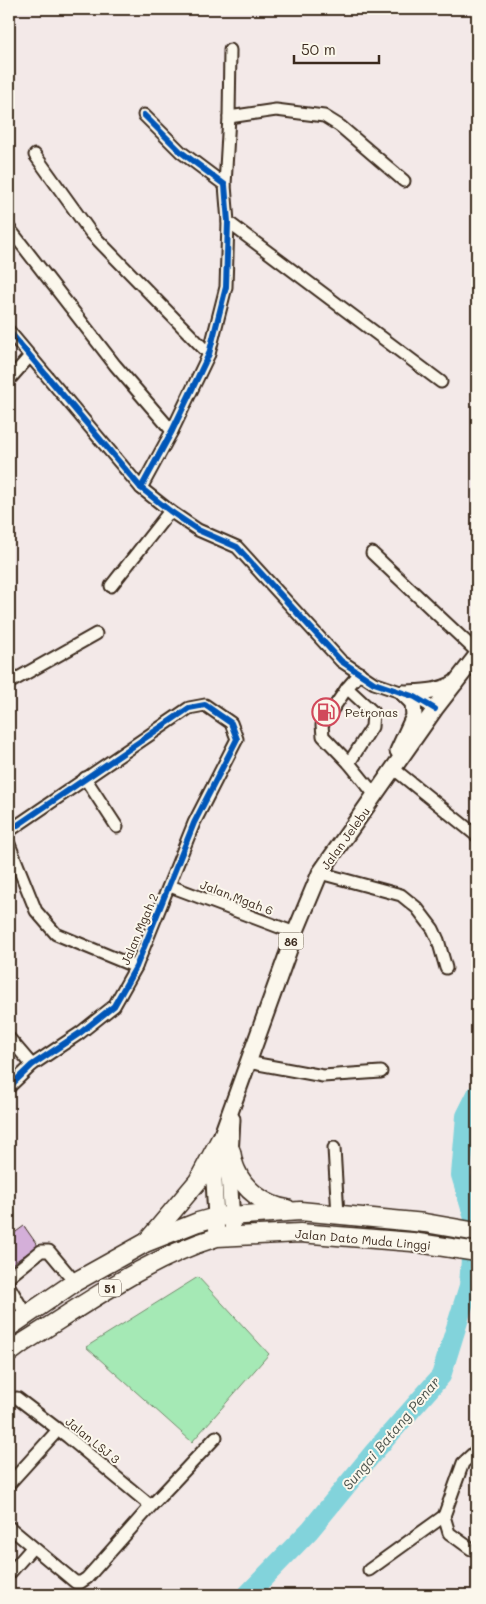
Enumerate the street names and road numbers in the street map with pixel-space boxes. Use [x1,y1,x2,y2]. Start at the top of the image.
street label: Jalan Jelebu [317,803,373,873]
street label: Jalan Mgah 6 [198,876,276,918]
street label: Jalan Mgah 2 [117,891,161,967]
road number: 86 [278,932,304,949]
street label: Jalan Dato Muda Linggi [294,1225,432,1253]
road number: 51 [99,1280,121,1296]
street label: Jalan LSJ 3 [62,1413,124,1467]

